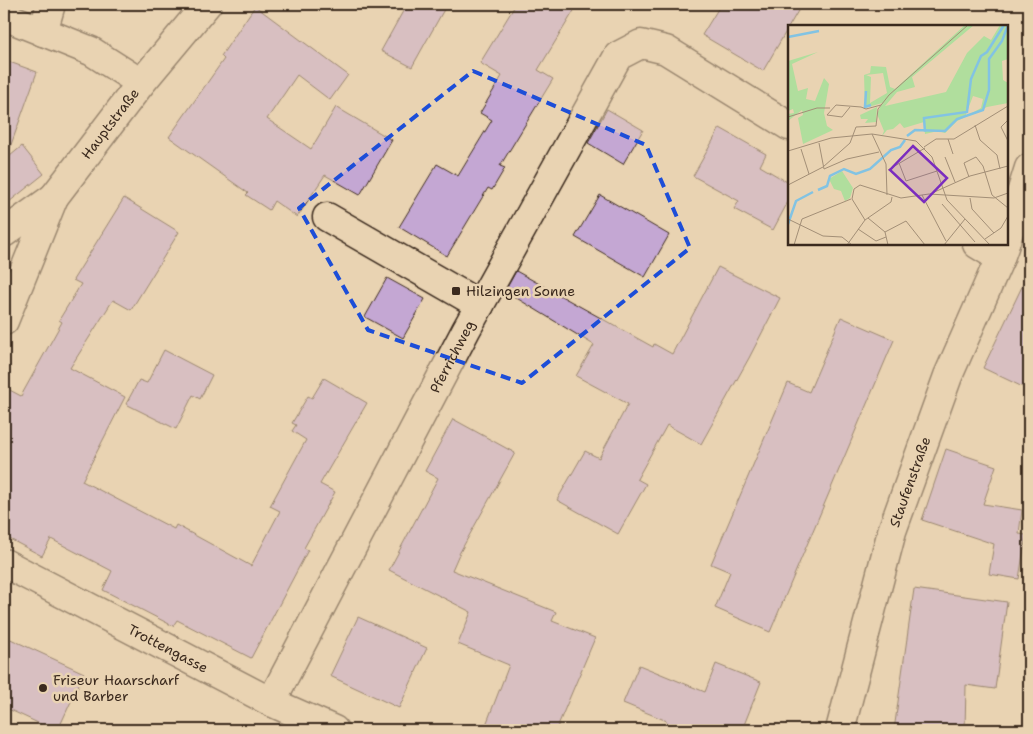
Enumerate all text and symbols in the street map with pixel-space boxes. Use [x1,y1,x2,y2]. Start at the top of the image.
inset map [788,25,1008,245]
street label: Hauptstraße [77,84,143,163]
place label: Hilzingen Sonne [466,282,575,300]
marker: Hilzingen Sonne [450,285,462,297]
street label: Pferrichweg [426,317,479,396]
street label: Staufenstraße [885,434,934,530]
street label: Trottengasse [125,620,211,677]
place label: Friseur Haarscharf und Barber [53,671,180,705]
marker: Friseur Haarscharf und Barber [37,682,49,694]

